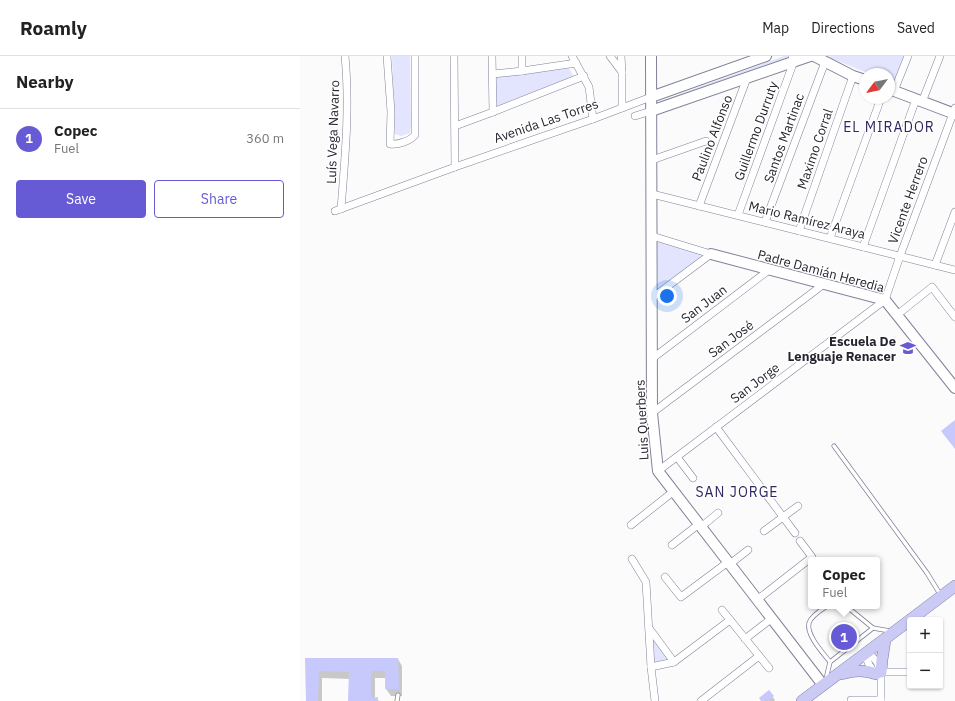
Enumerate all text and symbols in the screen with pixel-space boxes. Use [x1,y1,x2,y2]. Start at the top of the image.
text: Roamly [20,16,87,40]
text: Map [762,19,789,37]
text: Directions [811,19,875,37]
text: Saved [897,19,935,37]
north arrow [859,68,895,104]
text: Nearby [16,71,74,93]
street label: Guillermo Durruty [730,79,782,183]
street label: Luís Vega Navarro [323,80,343,184]
street label: Santos Martinac [760,90,808,185]
street label: Paulino Alfonso [688,93,736,183]
street label: Avenida Las Torres [492,95,600,147]
street label: Maximo Corral [793,106,837,192]
district label: EL MIRADOR [843,118,935,136]
text: Copec [54,121,98,140]
text: 1 [25,130,33,147]
text: 360 m [246,130,284,147]
text: Fuel [54,140,79,157]
street label: Vicente Herrero [884,154,932,246]
button: Save [16,180,146,218]
button: Share [154,180,284,218]
street label: Mario Ramírez Araya [747,197,867,243]
street label: Padre Damián Heredia [756,246,886,296]
street label: San Juan [678,281,730,327]
your location [657,286,677,306]
street label: San José [705,316,757,362]
place label: Escuela De Lenguaje Renacer [788,333,896,365]
school or university icon: Escuela De Lenguaje Renacer [899,339,917,357]
street label: San Jorge [727,359,783,407]
street label: Luis Querbers [631,379,653,461]
district label: SAN JORGE [695,483,779,501]
popup [808,557,880,609]
text: Copec [822,565,866,584]
text: Fuel [822,584,847,601]
map controls [907,617,943,689]
button: + [907,617,943,653]
pin: 1 [831,622,857,652]
button: − [907,653,943,689]

